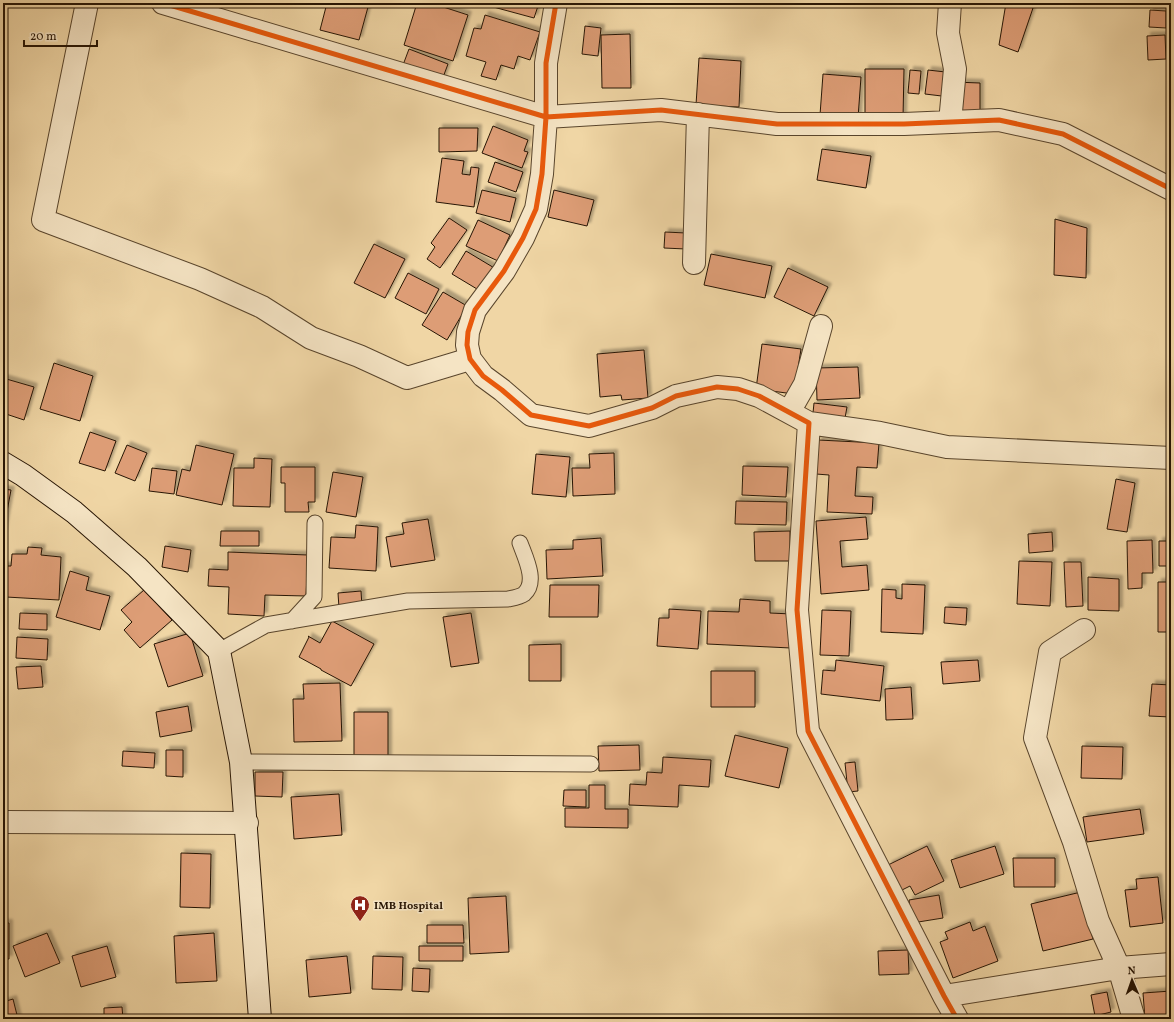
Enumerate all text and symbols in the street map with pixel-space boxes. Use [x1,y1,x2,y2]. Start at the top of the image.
scale bar [24,22,97,48]
text: 20 m [30,29,57,45]
hospital icon: IMB Hospital [349,894,371,922]
place label: IMB Hospital [374,899,443,914]
north arrow [1112,960,1152,1000]
text: N [1127,964,1136,979]

